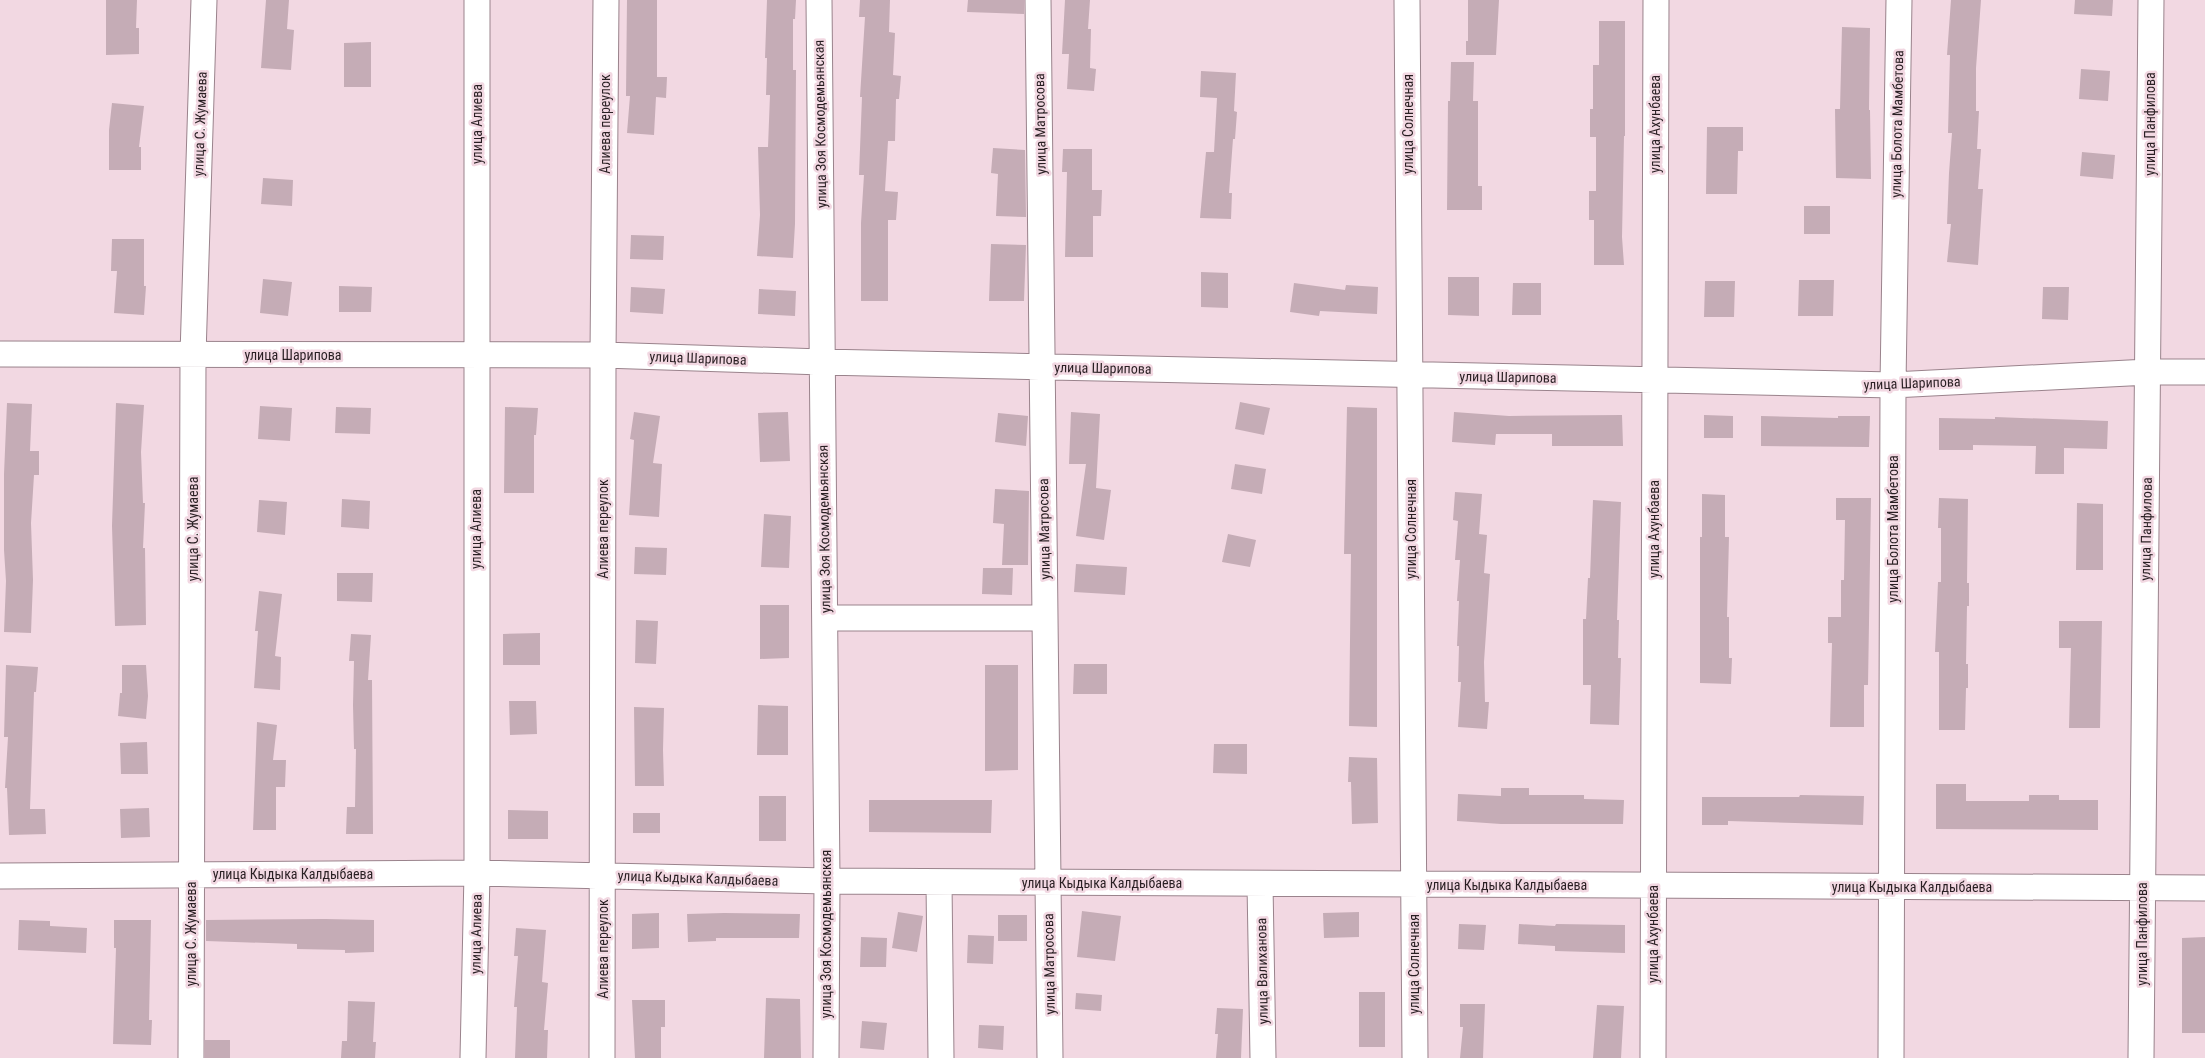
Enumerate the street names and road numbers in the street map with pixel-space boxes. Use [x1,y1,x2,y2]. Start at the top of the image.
street label: улица Зоя Космодемьянская [811,40,829,208]
street label: улица Болота Мамбетова [1888,50,1906,198]
street label: улица С. Жумаева [190,71,210,177]
street label: улица Панфилова [2142,72,2158,176]
street label: улица Матросова [1031,73,1049,175]
street label: Алиева переулок [597,74,613,174]
street label: улица Солнечная [1400,74,1416,174]
street label: улица Ахунбаева [1647,75,1663,173]
street label: улица Алиева [469,84,485,164]
street label: улица Шарипова [244,347,342,363]
street label: улица Шарипова [649,348,747,368]
street label: улица Шарипова [1054,359,1152,377]
street label: улица Шарипова [1459,368,1557,386]
street label: улица Шарипова [1863,373,1961,393]
street label: улица Зоя Космодемьянская [815,445,833,613]
street label: улица Болота Мамбетова [1885,455,1901,603]
street label: улица С. Жумаева [185,477,201,581]
street label: улица Панфилова [2137,477,2155,581]
street label: улица Матросова [1035,478,1053,580]
street label: Алиева переулок [595,479,611,579]
street label: улица Солнечная [1403,479,1419,579]
street label: улица Ахунбаева [1646,480,1662,578]
street label: улица Алиева [468,489,484,569]
street label: улица Зоя Космодемьянская [818,850,834,1018]
street label: улица Кыдыка Калдыбаева [213,866,373,882]
street label: улица Кыдыка Калдыбаева [617,867,779,889]
street label: улица Кыдыка Калдыбаева [1022,875,1182,891]
street label: улица Кыдыка Калдыбаева [1427,877,1587,893]
street label: улица Кыдыка Калдыбаева [1832,879,1992,895]
street label: улица С. Жумаева [183,882,199,986]
street label: улица Панфилова [2134,882,2150,986]
street label: улица Ахунбаева [1645,885,1661,983]
street label: улица Алиева [467,894,485,974]
street label: Алиева переулок [595,899,611,999]
street label: улица Матросова [1040,913,1058,1015]
street label: улица Солнечная [1406,914,1422,1014]
street label: улица Валиханова [1253,918,1271,1024]

